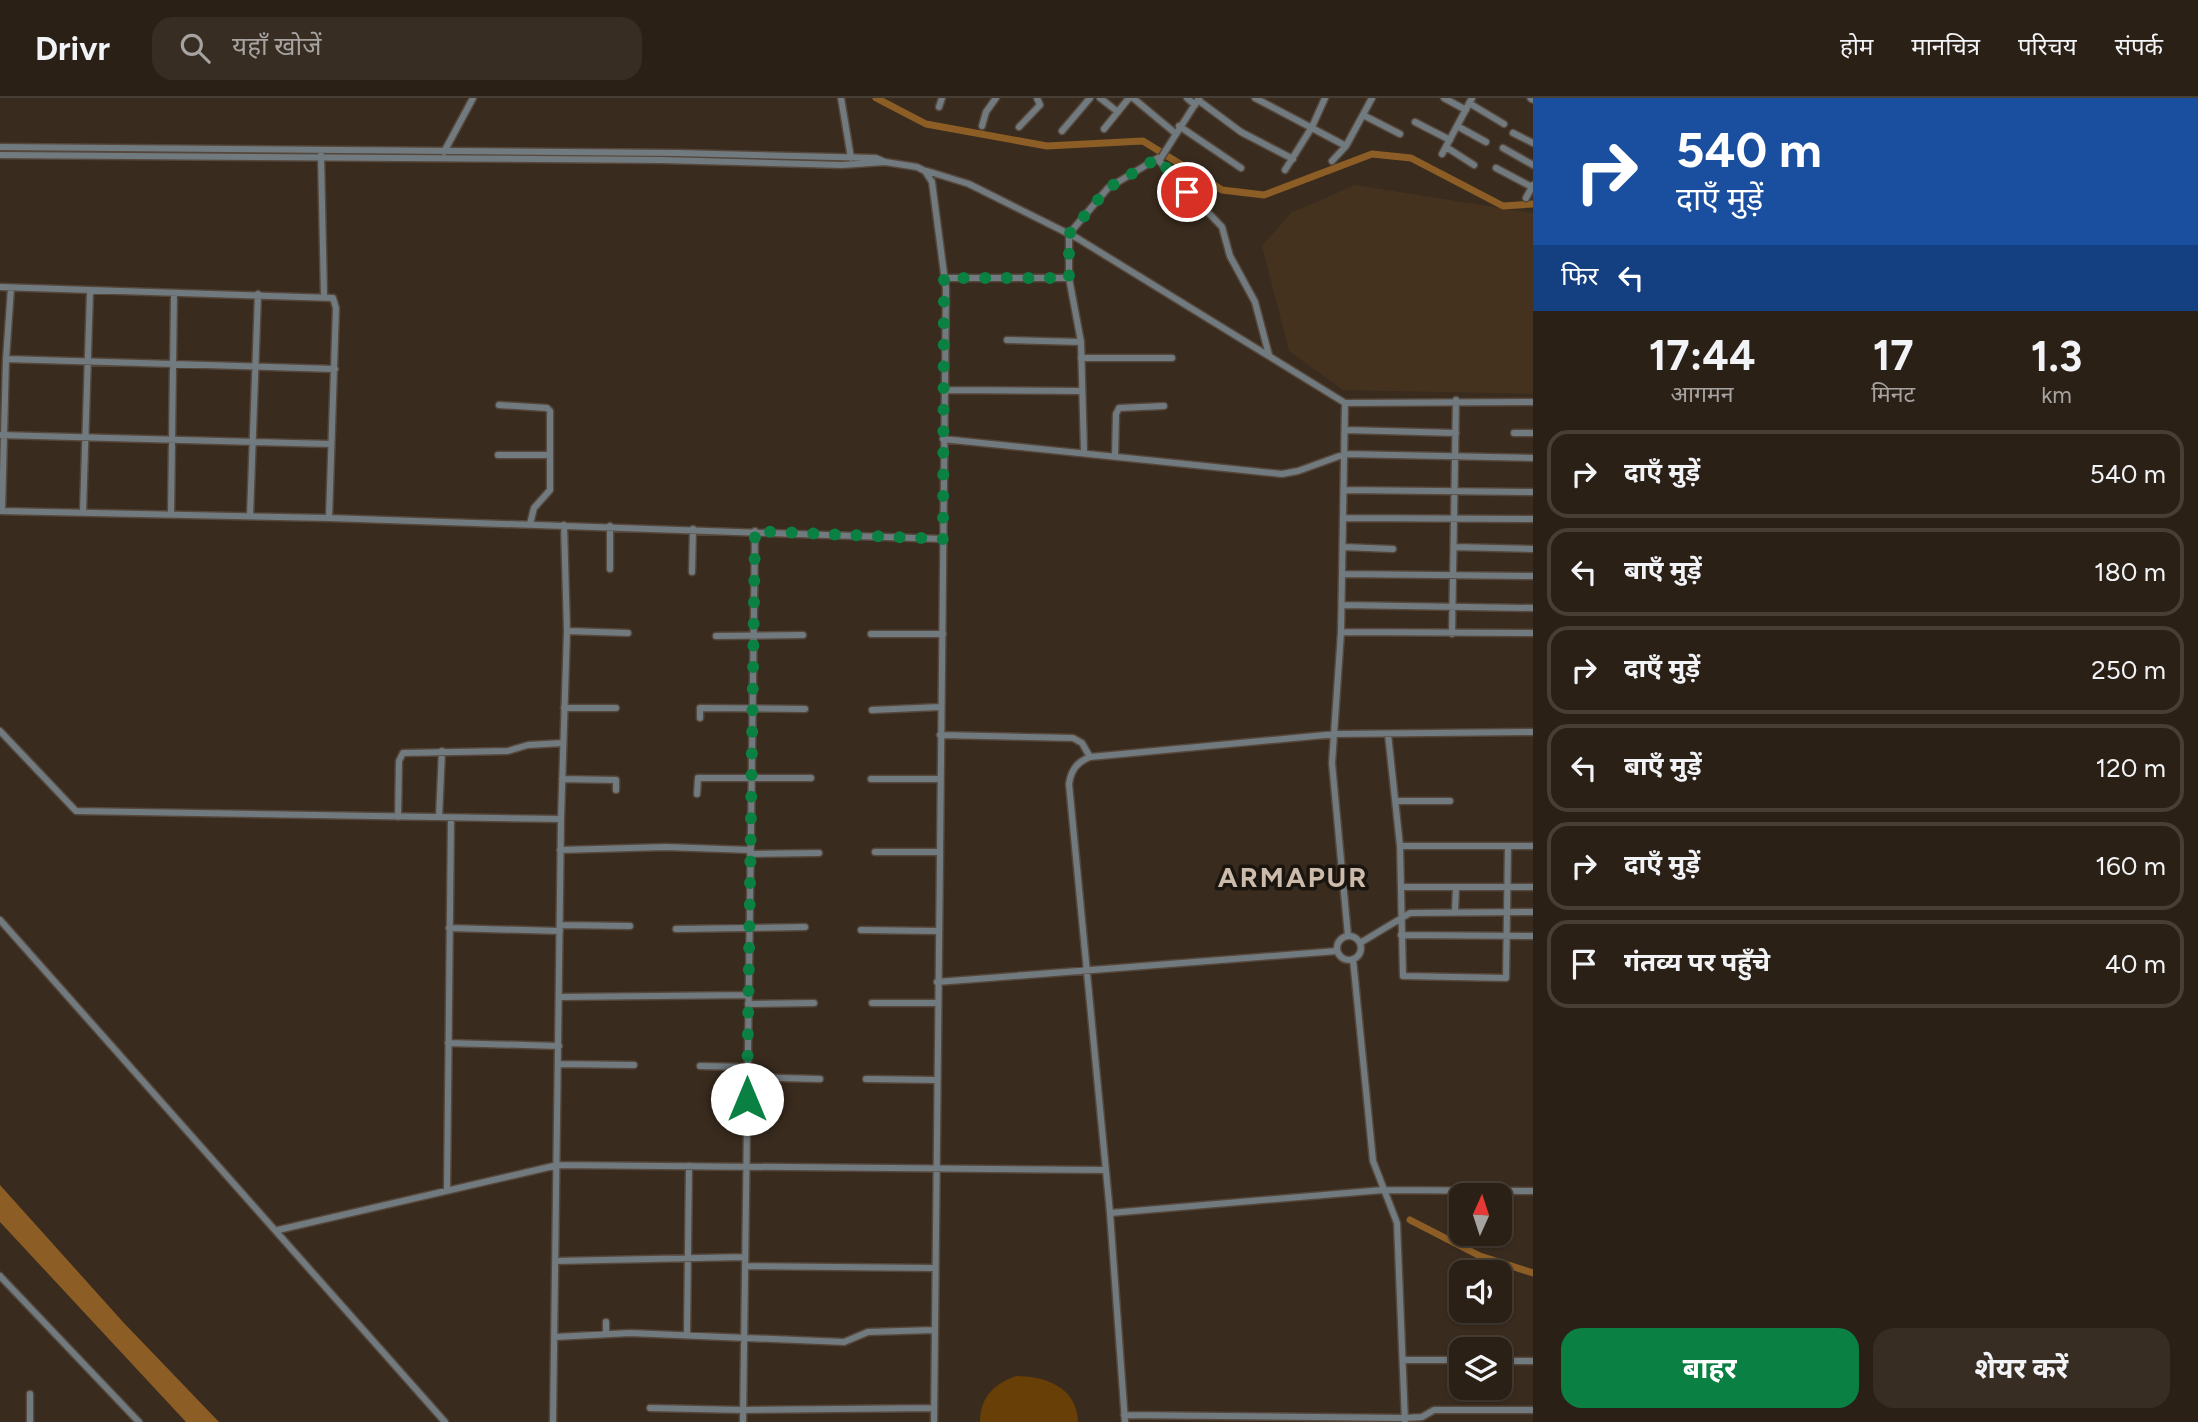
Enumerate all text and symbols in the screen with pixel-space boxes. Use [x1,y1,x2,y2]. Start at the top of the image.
search box [152,17,642,80]
text: Drivr [35,29,110,68]
icon: search [176,29,214,67]
text: यहाँ खोजें [232,30,321,62]
text: होम [1840,32,1873,61]
text: मानचित्र [1911,32,1980,61]
text: परिचय [2018,32,2077,61]
text: संपर्क [2115,32,2163,61]
text: 540 m [1676,120,1822,179]
icon: right [1561,126,1652,217]
pin [1157,162,1217,222]
icon: arrive [1168,173,1206,211]
text: दाएँ मुड़ें [1676,180,1763,218]
icon: left [1612,259,1650,297]
text: फिर [1561,260,1598,292]
text: 17:44 [1649,330,1756,381]
text: 17 [1873,330,1914,381]
text: 1.3 [2031,331,2082,382]
text: आगमन [1671,380,1734,408]
text: मिनट [1871,380,1915,408]
text: km [2041,381,2072,409]
icon: right [1565,455,1603,493]
text: दाएँ मुड़ें [1624,456,1700,488]
text: 540 m [2090,458,2166,490]
icon: left [1565,553,1603,591]
text: बाएँ मुड़ें [1624,554,1701,586]
text: 180 m [2094,556,2166,588]
icon: right [1565,651,1603,689]
text: दाएँ मुड़ें [1624,652,1700,684]
text: 250 m [2091,654,2166,686]
icon: left [1565,749,1603,787]
text: बाएँ मुड़ें [1624,750,1701,782]
text: 120 m [2096,752,2166,784]
icon: right [1565,847,1603,885]
text: दाएँ मुड़ें [1624,848,1700,880]
text: 160 m [2095,850,2166,882]
district label: ARMAPUR [1218,860,1368,894]
icon: arrive [1565,945,1603,983]
text: गंतव्य पर पहुँचे [1624,946,1770,978]
text: 40 m [2105,948,2166,980]
position arrow [710,1062,784,1136]
north arrow [1449,1183,1512,1246]
map controls [1449,1183,1512,1400]
button: sound [1449,1260,1512,1323]
button: बाहर [1561,1328,1859,1408]
button: शेयर करें [1873,1328,2170,1408]
button: layers [1449,1337,1512,1400]

